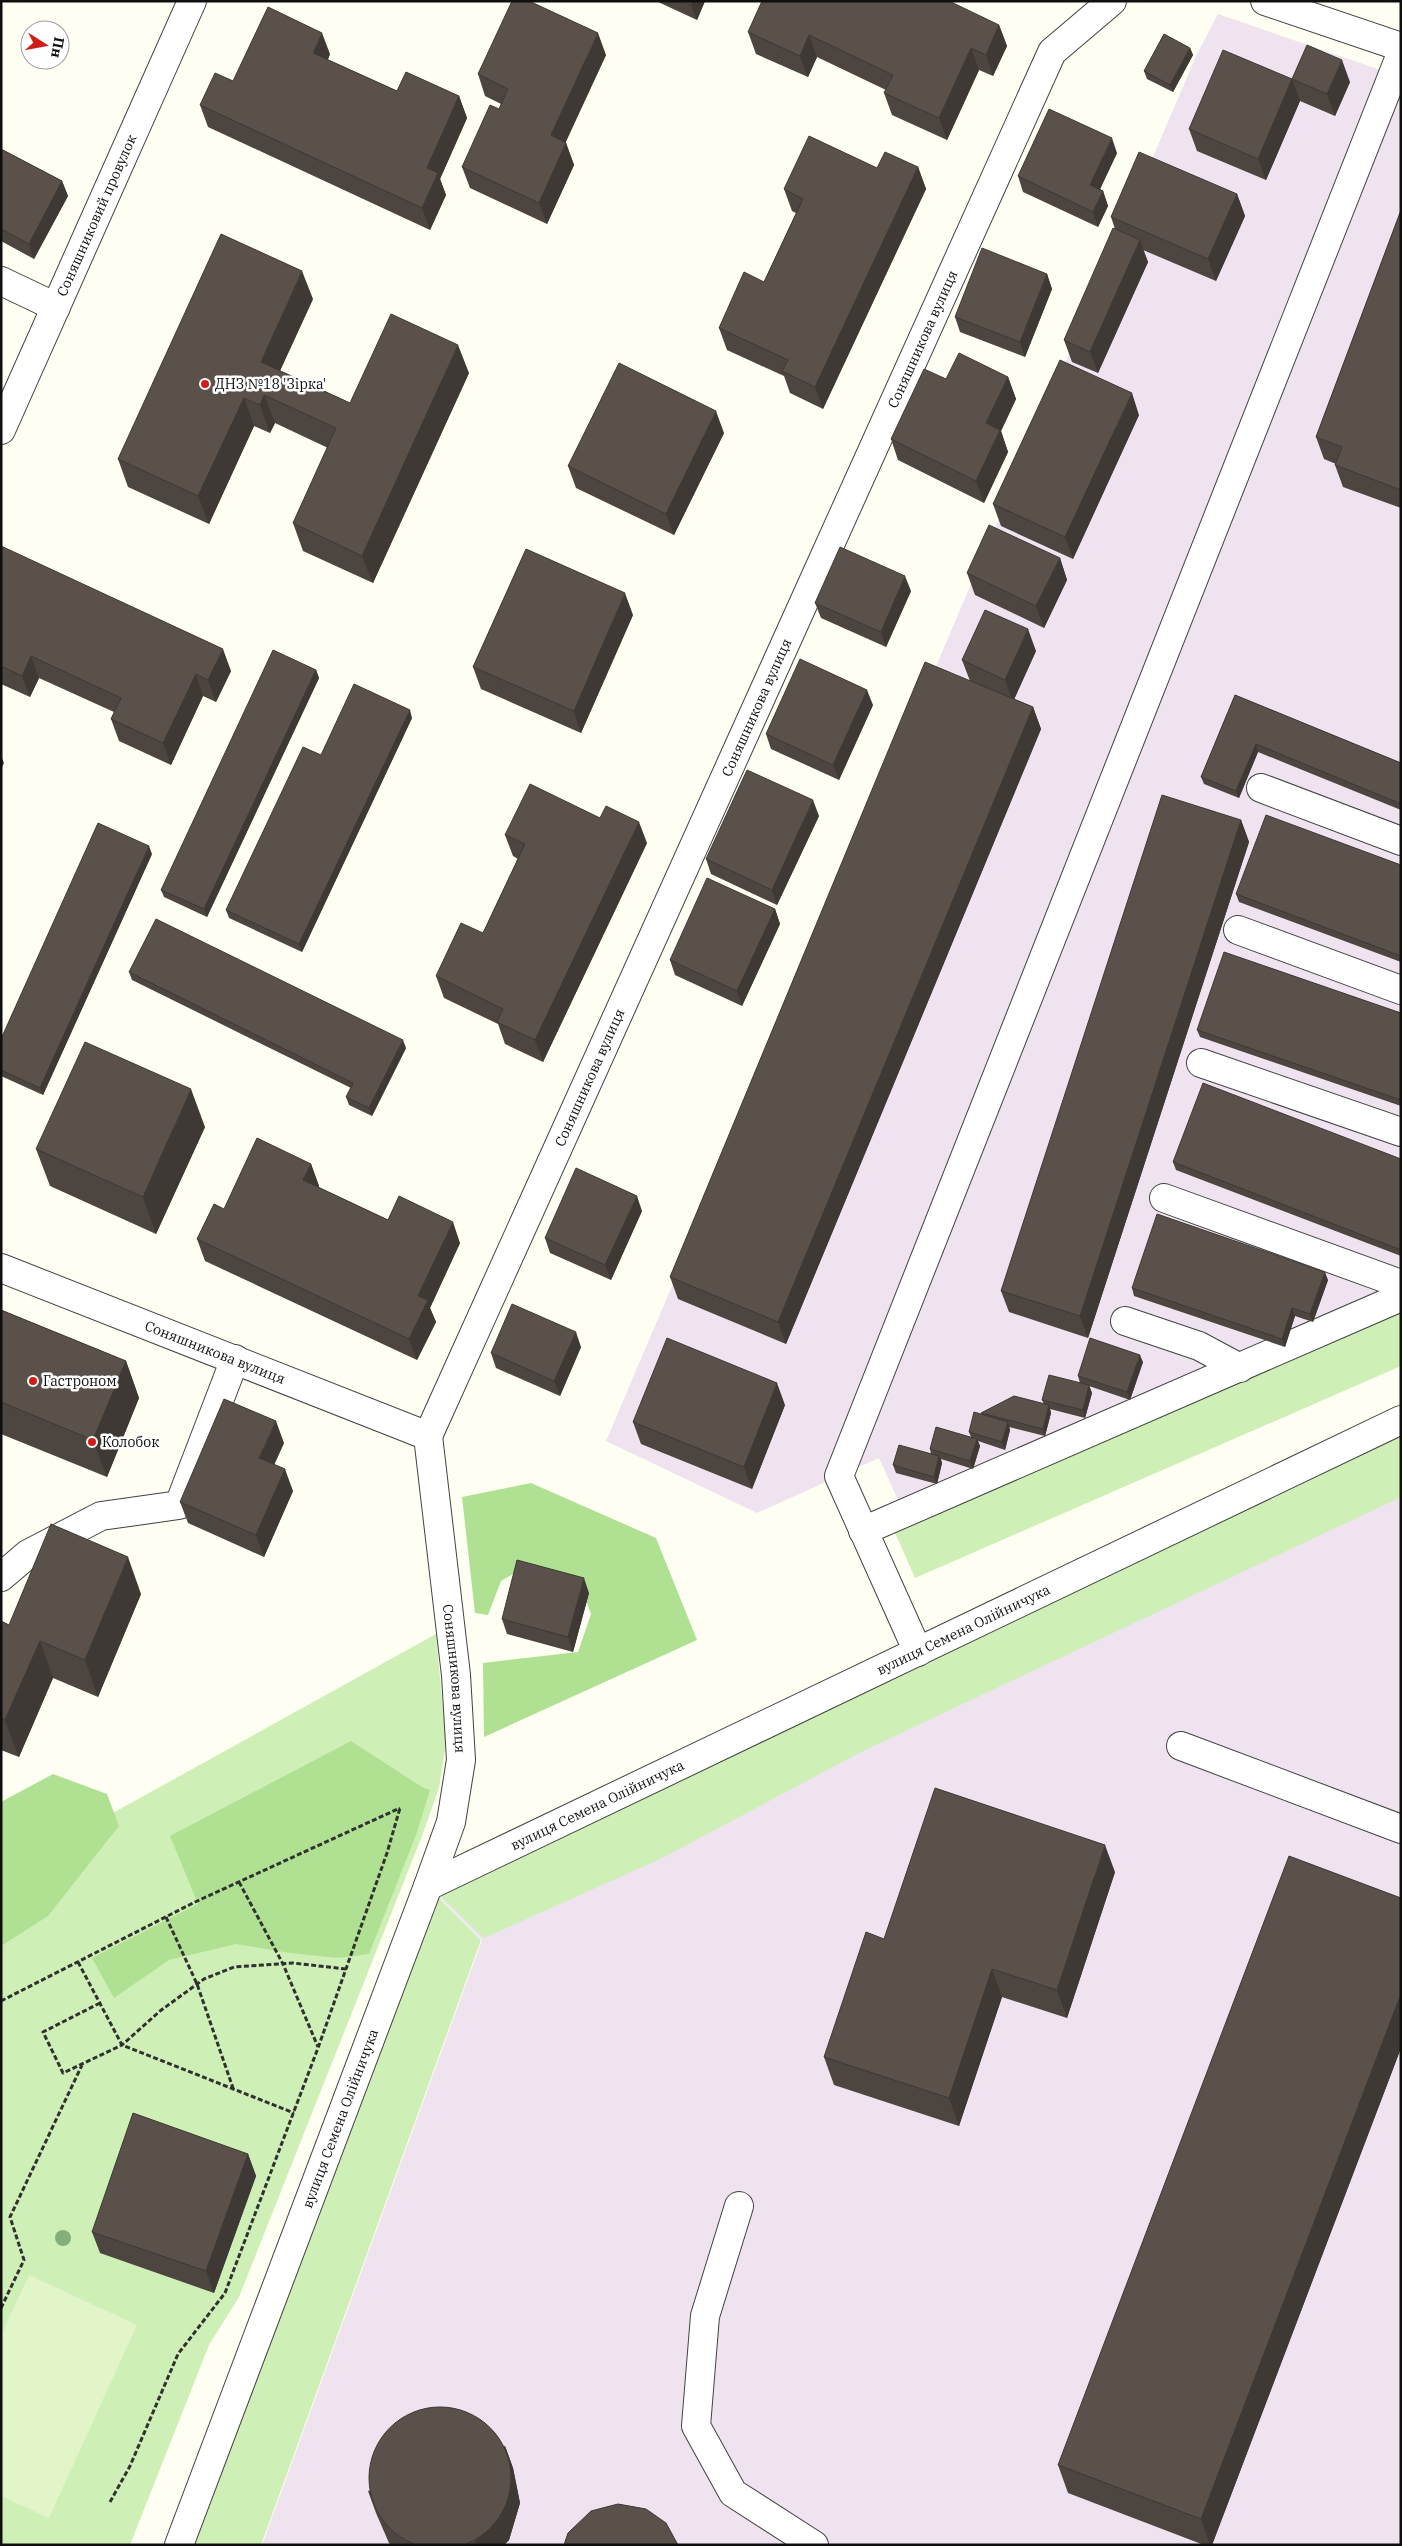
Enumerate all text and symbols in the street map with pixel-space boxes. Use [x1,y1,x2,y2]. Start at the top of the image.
north arrow [20,20,70,70]
text: Пн [47,36,69,59]
street label: Соняшниковий провулок [53,132,140,299]
street label: Соняшникова вулиця [884,267,961,411]
place label: ДНЗ №18 'Зірка' [215,375,326,393]
marker: ДНЗ №18 'Зірка' [199,378,211,390]
street label: Соняшникова вулиця [718,636,795,779]
street label: Соняшникова вулиця [551,1006,629,1149]
street label: Соняшникова вулиця [142,1316,288,1388]
place label: Гастроном [43,1372,117,1390]
marker: Гастроном [27,1375,39,1387]
place label: Колобок [102,1433,159,1451]
marker: Колобок [86,1436,98,1448]
street label: вулиця Семена Олійничука [874,1580,1053,1679]
street label: Соняшникова вулиця [439,1603,470,1753]
street label: вулиця Семена Олійничука [507,1756,687,1854]
street label: вулиця Семена Олійничука [298,2026,382,2211]

